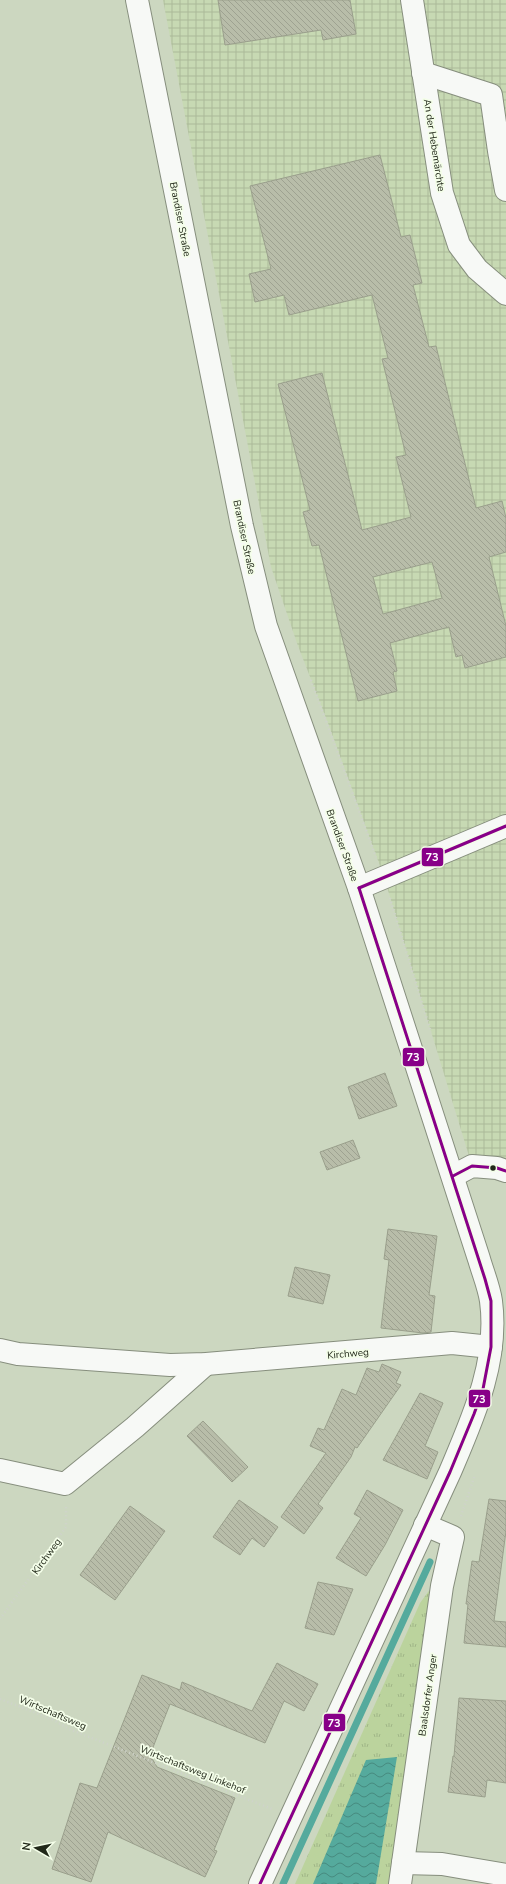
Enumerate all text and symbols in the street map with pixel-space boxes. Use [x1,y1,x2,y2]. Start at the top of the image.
street label: An der Hebemärchte [420,98,448,192]
street label: Brandiser Straße [166,181,194,258]
street label: Brandiser Straße [229,499,259,576]
street label: Brandiser Straße [323,807,362,883]
line badge: 73 [421,847,444,867]
text: 73 [425,850,439,865]
line badge: 73 [402,1047,425,1067]
text: 73 [406,1050,420,1065]
unlabelled marker [488,1163,498,1173]
street label: Kirchweg [327,1345,370,1363]
line badge: 73 [468,1389,491,1408]
text: 73 [472,1392,486,1407]
street label: Kirchweg [29,1535,65,1578]
street label: Baalsdorfer Anger [415,1653,441,1737]
street label: Wirtschaftsweg [17,1692,89,1733]
line badge: 73 [323,1713,346,1732]
text: 73 [327,1716,341,1731]
street label: Wirtschaftsweg Linkehof [138,1742,248,1798]
north arrow [16,1828,56,1868]
text: N [19,1841,35,1852]

